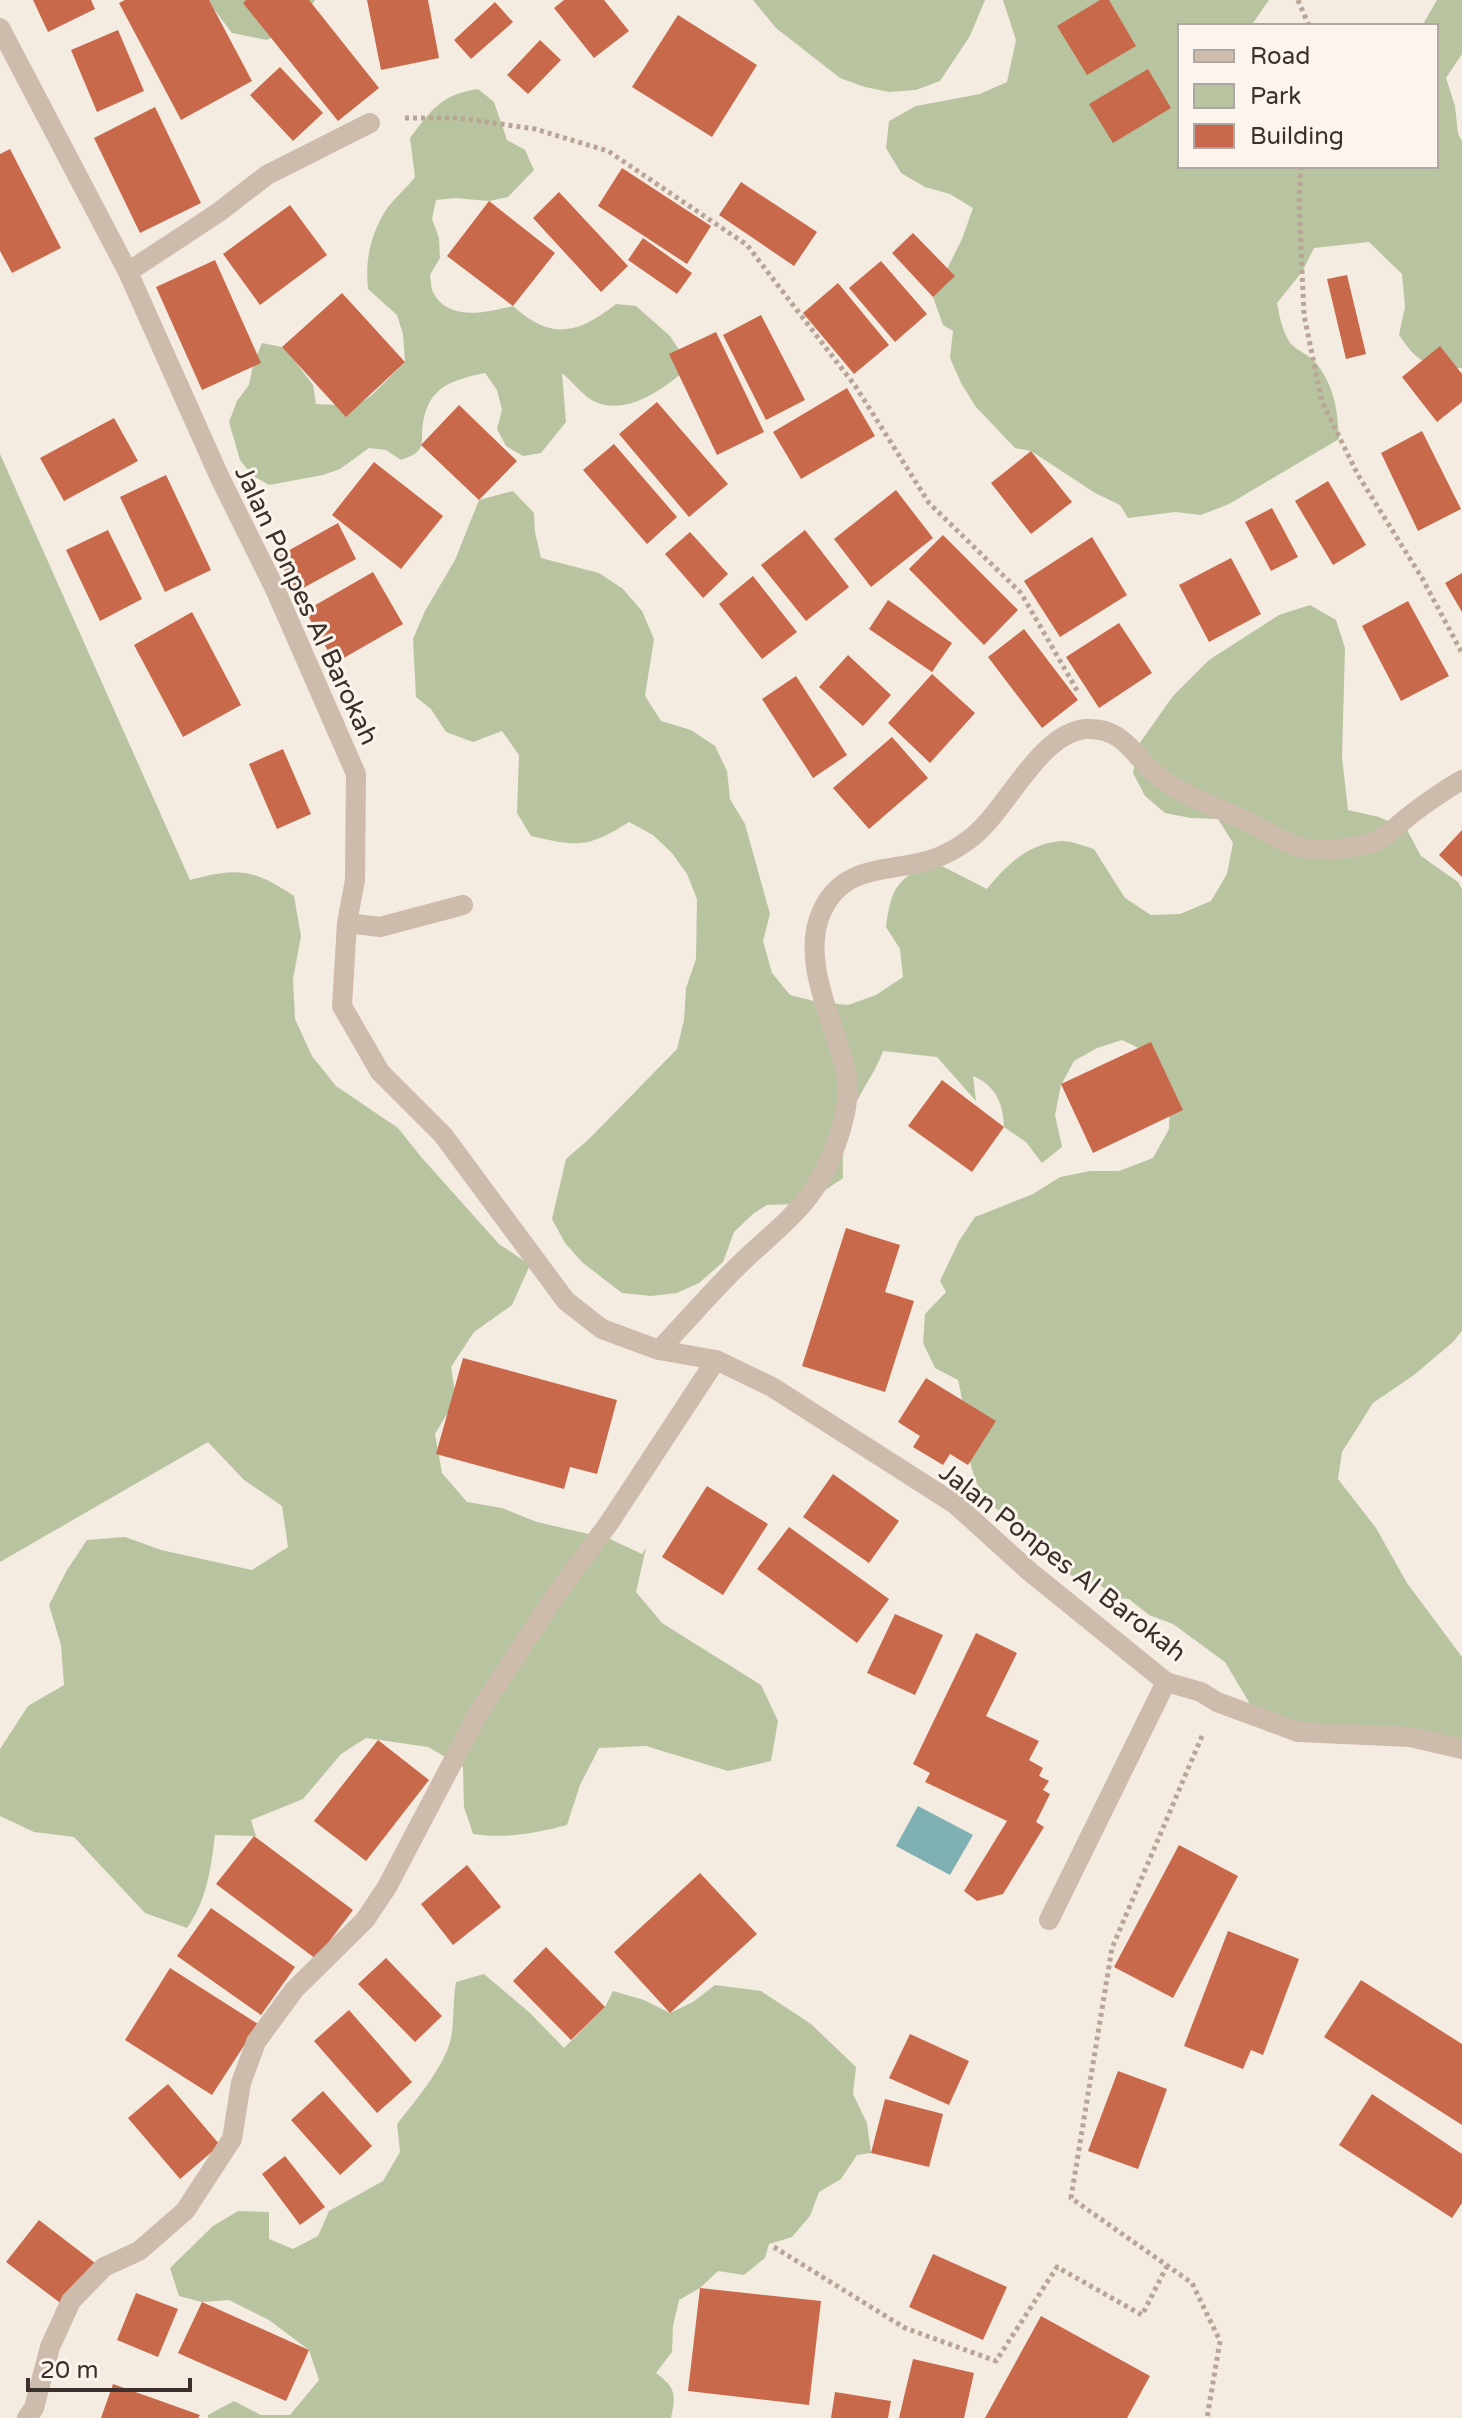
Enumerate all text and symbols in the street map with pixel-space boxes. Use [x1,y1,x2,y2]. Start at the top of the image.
legend [1178,24,1438,168]
text: Road [1250,42,1310,71]
text: Park [1250,82,1301,111]
text: Building [1250,122,1344,151]
street label: Jalan Ponpes Al Barokah [228,461,385,750]
street label: Jalan Ponpes Al Barokah [933,1456,1192,1668]
scale bar [28,2342,190,2392]
text: 20 m [40,2356,98,2385]

